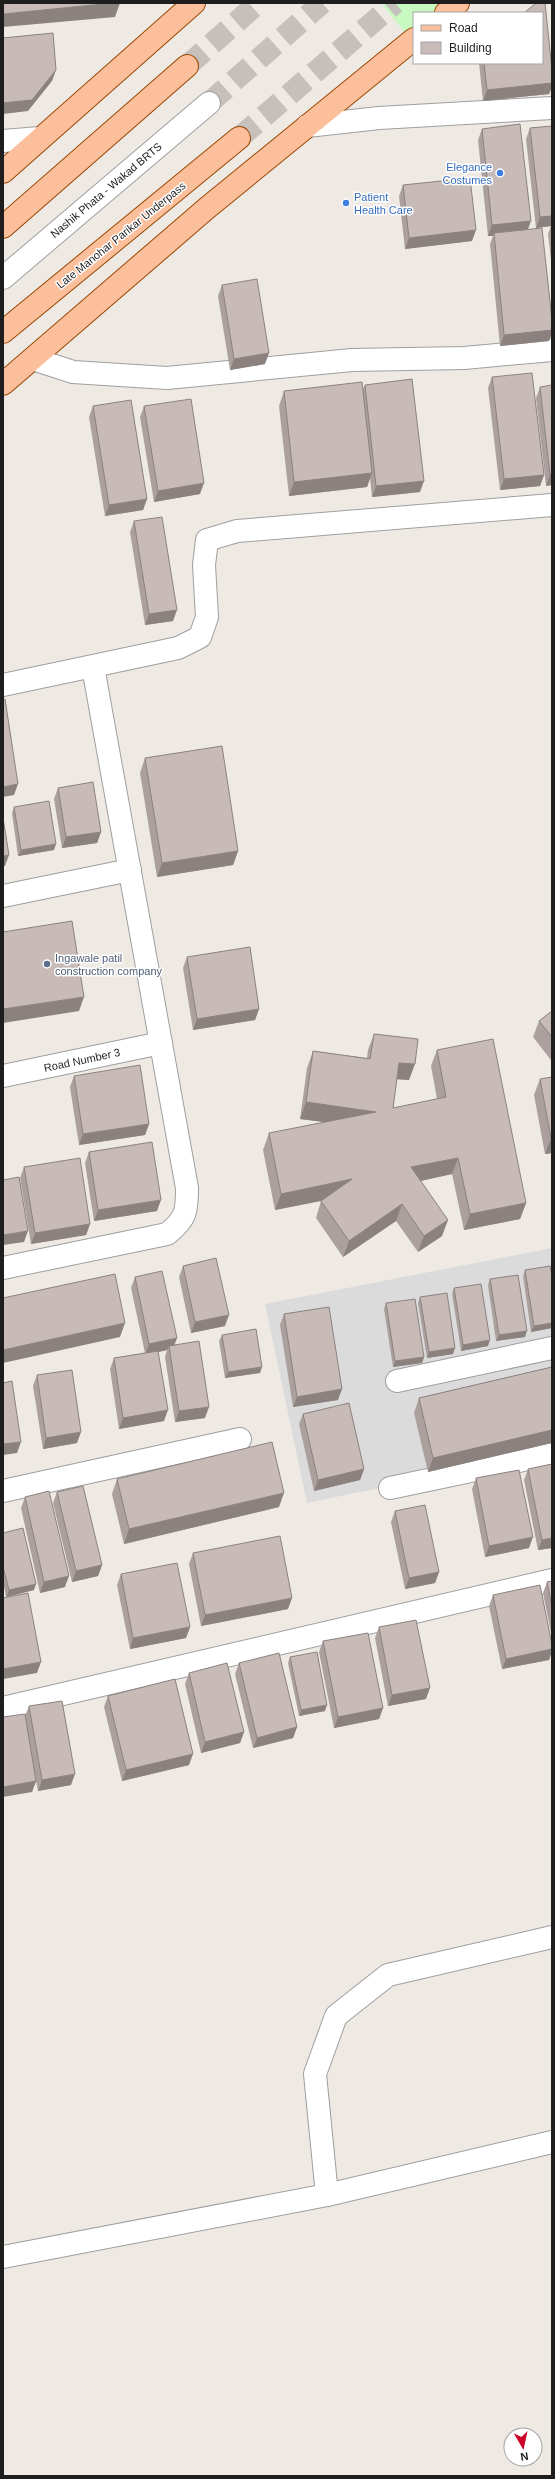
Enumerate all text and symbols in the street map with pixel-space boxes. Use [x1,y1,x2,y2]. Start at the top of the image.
legend [413,12,543,64]
text: Road [449,21,478,35]
text: Building [449,41,492,55]
street label: Nashik Phata - Wakad BRTS [48,140,164,240]
place label: Elegance Costumes [442,161,492,186]
marker: Elegance Costumes [495,168,505,178]
street label: Late Manohar Parikar Underpass [54,179,188,291]
place label: Patient Health Care [354,191,413,216]
marker: Patient Health Care [341,198,351,208]
place label: Ingawale patil construction company [55,952,162,977]
marker: Ingawale patil construction company [42,959,52,969]
street label: Road Number 3 [43,1046,121,1074]
north arrow [503,2427,543,2467]
text: N [520,2450,529,2463]

